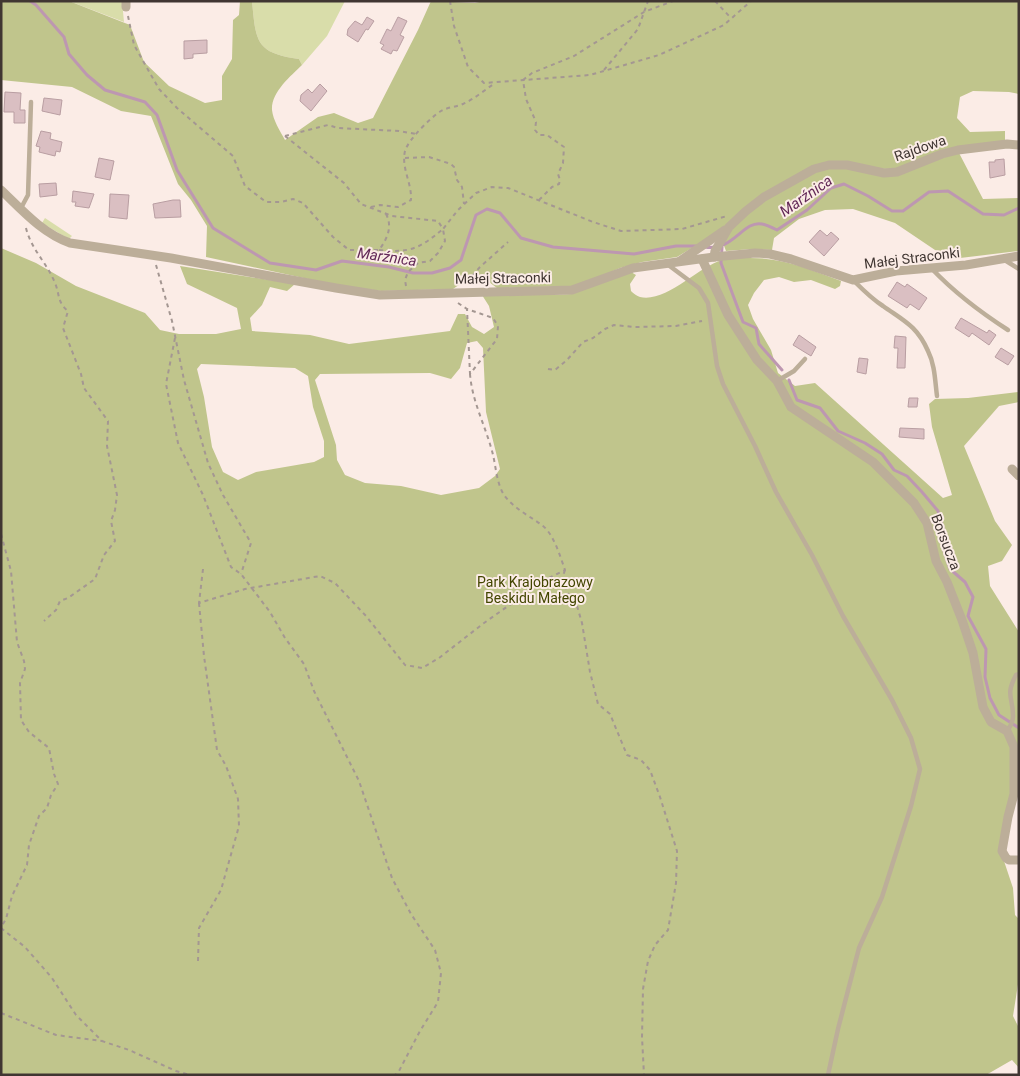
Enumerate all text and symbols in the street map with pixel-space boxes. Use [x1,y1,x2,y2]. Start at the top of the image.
street label: Rajdowa [892,132,948,164]
water label: Marźnica [776,171,836,221]
water label: Marźnica [356,244,418,270]
street label: Małej Straconki [863,244,961,272]
street label: Małej Straconki [455,269,551,287]
street label: Borsucza [928,512,964,572]
park label: Park Krajobrazowy Beskidu Małego [477,574,593,606]

